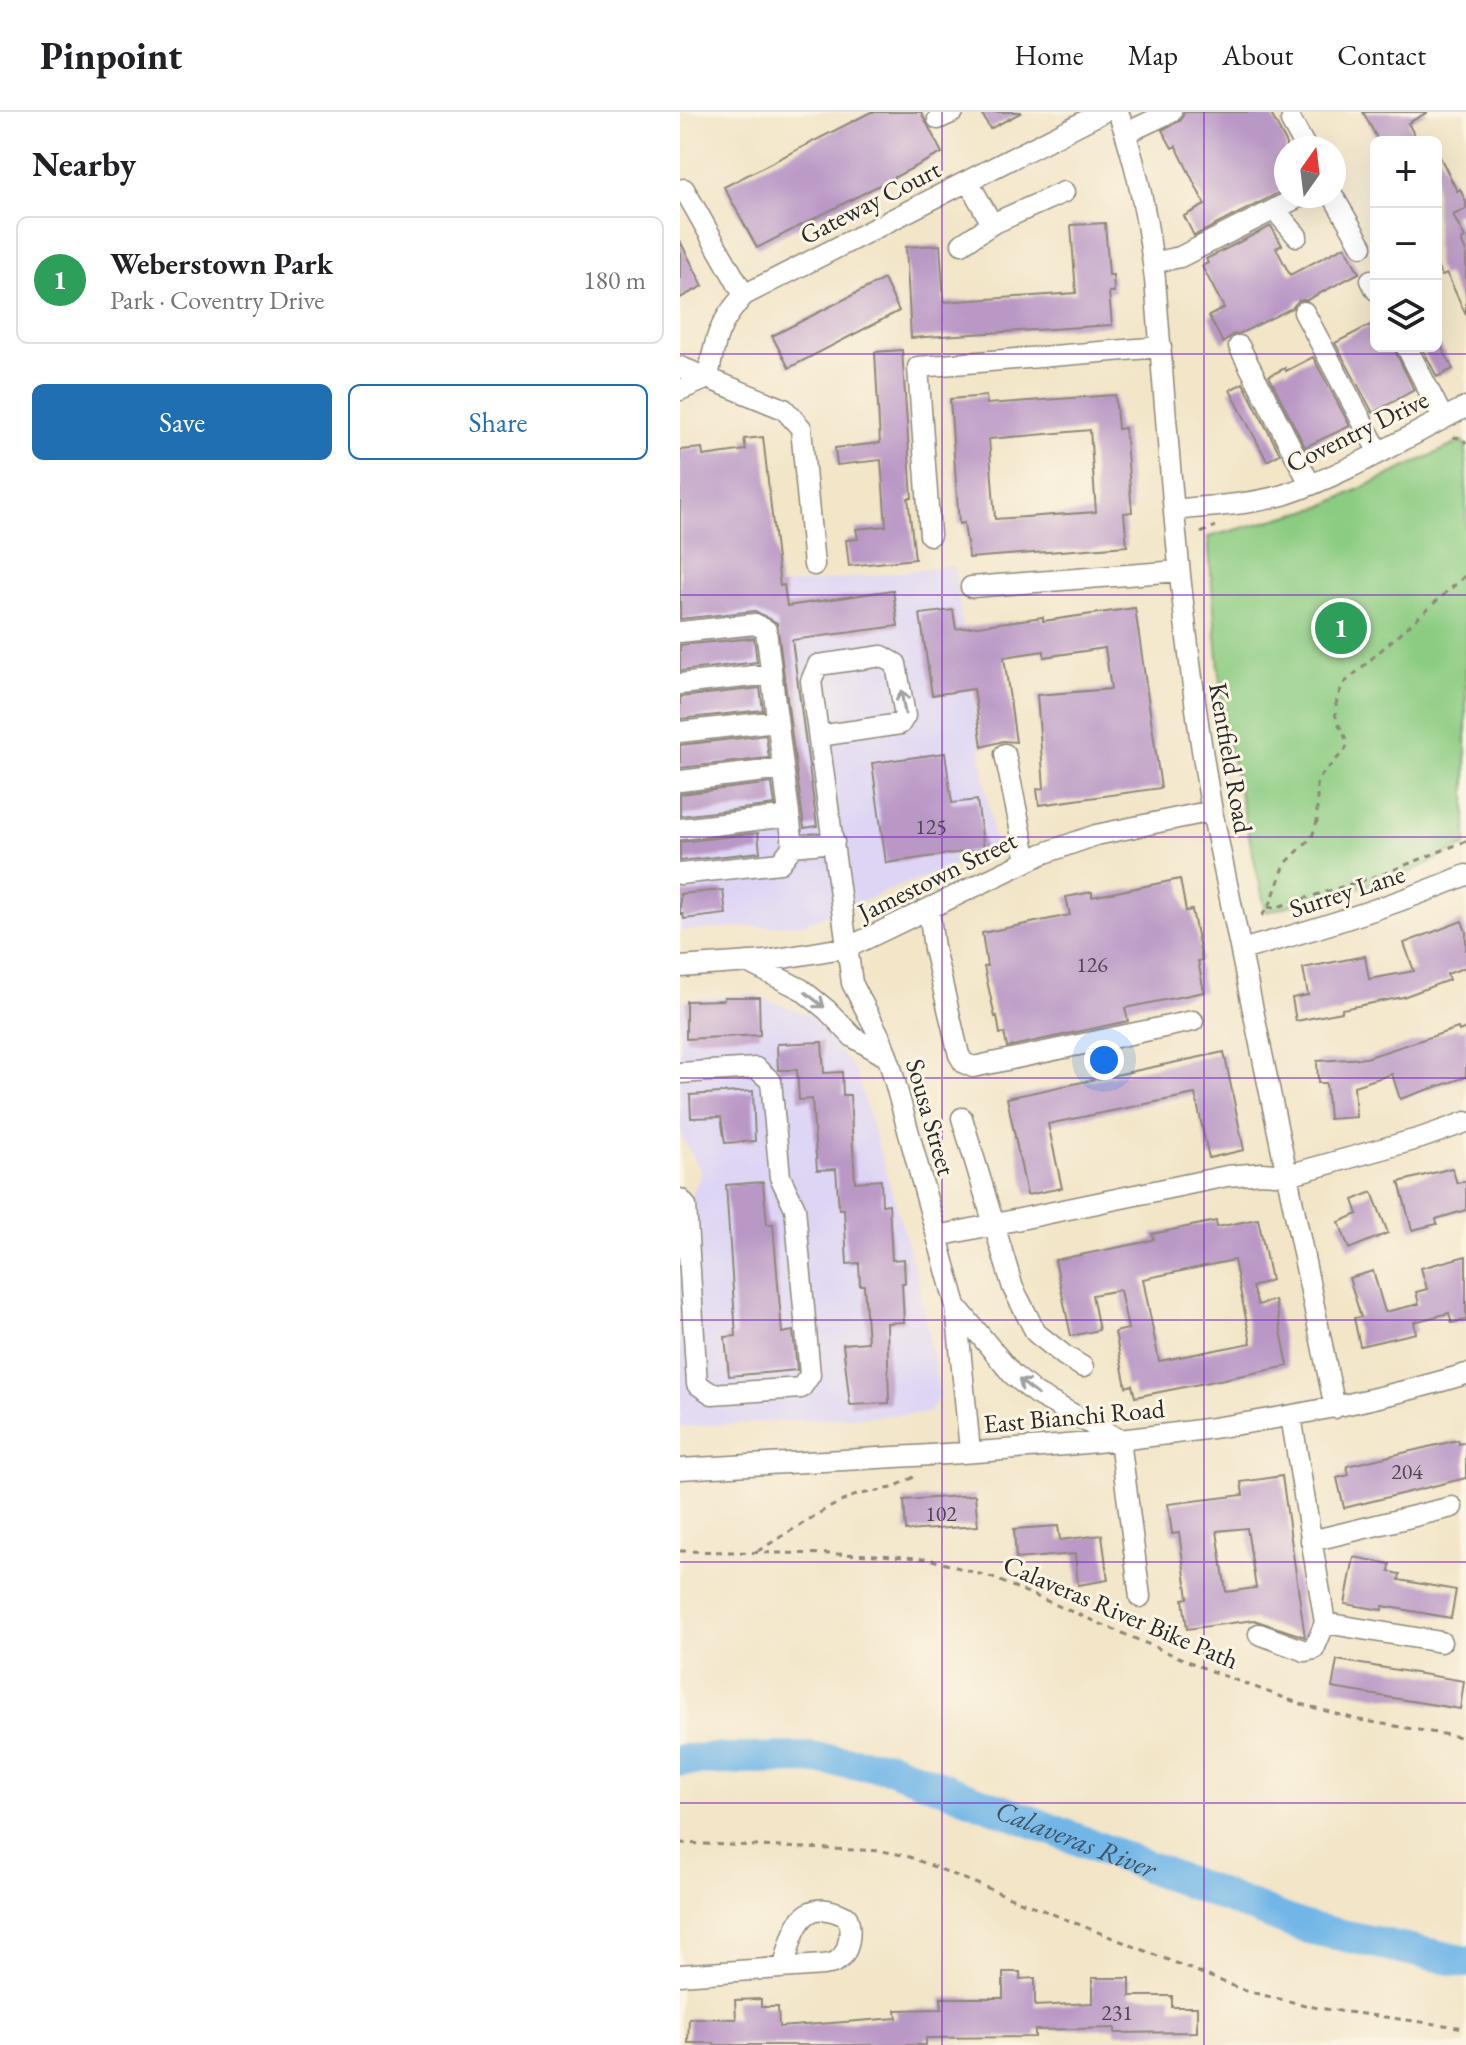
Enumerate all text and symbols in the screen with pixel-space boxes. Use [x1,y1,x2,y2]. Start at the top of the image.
text: Pinpoint [40,31,182,80]
text: Home [1014,37,1084,73]
text: Map [1128,37,1178,73]
text: About [1222,37,1293,73]
text: Contact [1337,37,1426,73]
north arrow [1274,136,1346,208]
map controls [1370,136,1442,352]
button: + [1370,136,1442,208]
text: Nearby [32,142,136,186]
street label: Gateway Court [794,152,946,252]
button: − [1370,208,1442,280]
text: Weberstown Park [110,244,333,283]
text: 1 [53,263,67,297]
text: 180 m [583,263,646,297]
button: layers [1370,280,1442,352]
text: Park · Coventry Drive [110,283,324,317]
street label: Coventry Drive [1280,382,1434,480]
button: Save [32,384,332,460]
button: Share [348,384,648,460]
pin: 1 [1315,598,1367,658]
street label: Kentfield Road [1201,680,1261,837]
one-way arrow [894,690,909,715]
house number: 125 [915,812,947,841]
street label: Jamestown Street [850,823,1022,930]
street label: Surrey Lane [1285,856,1409,926]
house number: 126 [1076,950,1108,979]
one-way arrow [804,991,825,1009]
your location [1084,1040,1124,1080]
street label: Sousa Street [898,1055,964,1179]
one-way arrow [1018,1378,1039,1396]
street label: East Bianchi Road [982,1391,1167,1441]
house number: 204 [1391,1457,1423,1486]
house number: 102 [925,1499,957,1528]
street label: Calaveras River Bike Path [998,1547,1244,1677]
water label: Calaveras River [991,1792,1163,1887]
house number: 231 [1101,1998,1133,2027]

